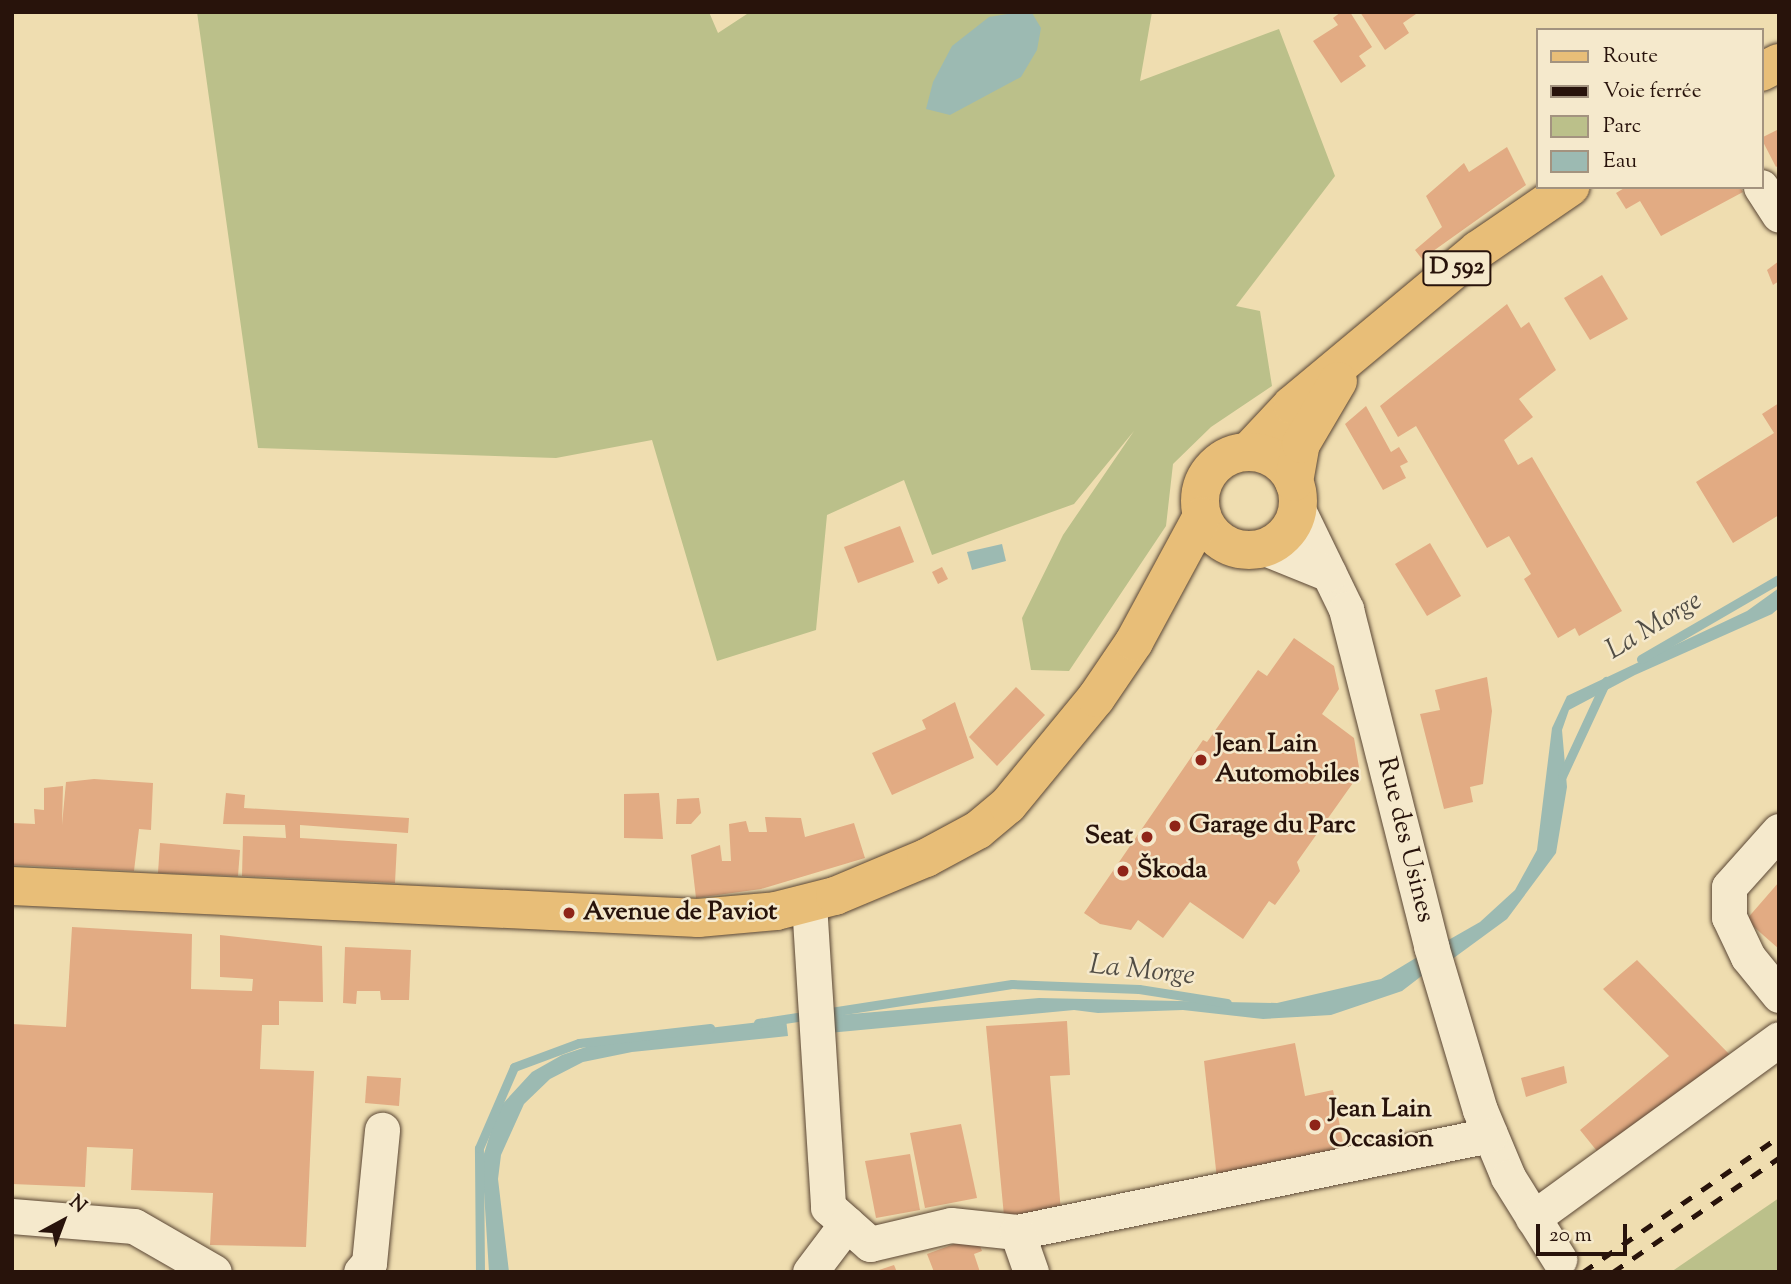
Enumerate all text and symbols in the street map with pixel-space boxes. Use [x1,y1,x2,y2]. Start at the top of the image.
legend [1536,28,1763,189]
text: Route [1603,42,1658,72]
text: Voie ferrée [1603,77,1701,107]
text: Parc [1603,112,1641,142]
text: Eau [1603,147,1637,177]
road number: D 592 [1422,247,1492,288]
water label: La Morge [1600,584,1708,668]
place label: Jean Lain Automobiles [1215,729,1359,790]
marker: Jean Lain Automobiles [1193,752,1209,768]
street label: Rue des Usines [1369,754,1441,926]
place label: Garage du Parc [1189,810,1356,842]
marker: Garage du Parc [1167,818,1183,834]
place label: Seat [1085,821,1133,853]
marker: Seat [1139,829,1155,845]
place label: Škoda [1137,855,1207,887]
marker: Škoda [1115,863,1131,879]
place label: Avenue de Paviot [583,897,777,929]
marker: Avenue de Paviot [561,905,577,921]
water label: La Morge [1088,949,1196,993]
place label: Jean Lain Occasion [1329,1094,1434,1156]
marker: Jean Lain Occasion [1307,1117,1323,1133]
north arrow [28,1186,98,1256]
text: N [63,1190,92,1220]
scale bar [1539,1210,1630,1254]
text: 20 m [1549,1221,1592,1251]

